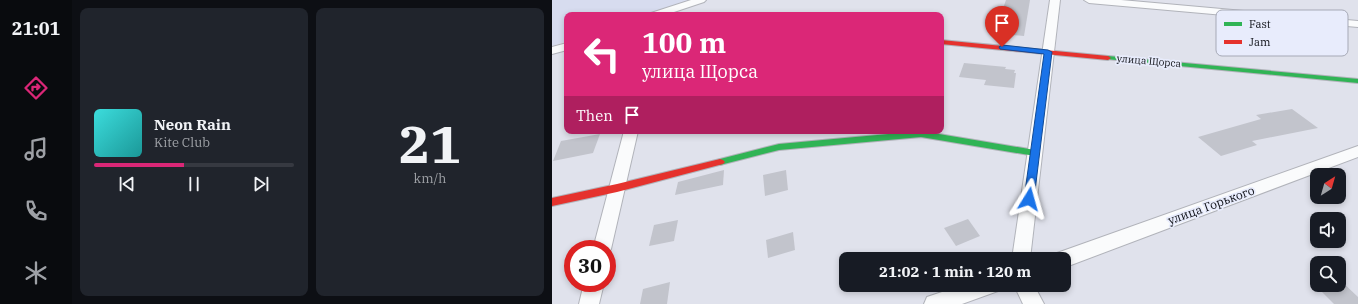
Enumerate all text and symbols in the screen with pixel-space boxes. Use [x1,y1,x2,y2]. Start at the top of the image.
pin [985,6,1019,47]
legend [1216,10,1348,56]
icon: arrive [991,12,1013,34]
text: 21:01 [12,17,60,40]
text: Fast [1249,17,1271,31]
text: 100 m [642,24,726,61]
icon: left [576,28,628,80]
text: Jam [1249,35,1271,49]
street label: улица Щорса [1116,52,1182,70]
text: улица Щорса [642,60,758,83]
icon: directions [22,74,50,102]
icon: arrive [621,104,643,126]
text: Then [576,106,613,125]
text: 21 [399,110,461,177]
text: Neon Rain [154,115,231,134]
text: Kite Club [154,134,210,151]
icon: music [22,135,50,163]
north arrow [1310,168,1346,204]
map controls [1310,168,1346,292]
text: km/h [414,170,446,187]
icon: previous [116,173,138,195]
icon: pause [183,173,205,195]
icon: next [250,173,272,195]
position arrow [1008,178,1050,220]
street label: улица Горького [1166,182,1257,228]
icon: phone [22,197,50,225]
button: sound [1310,212,1346,248]
speed limit sign: 30 [564,240,616,292]
button: search [1310,256,1346,292]
icon: climate [22,259,50,287]
text: 21:02 · 1 min · 120 m [879,262,1031,281]

